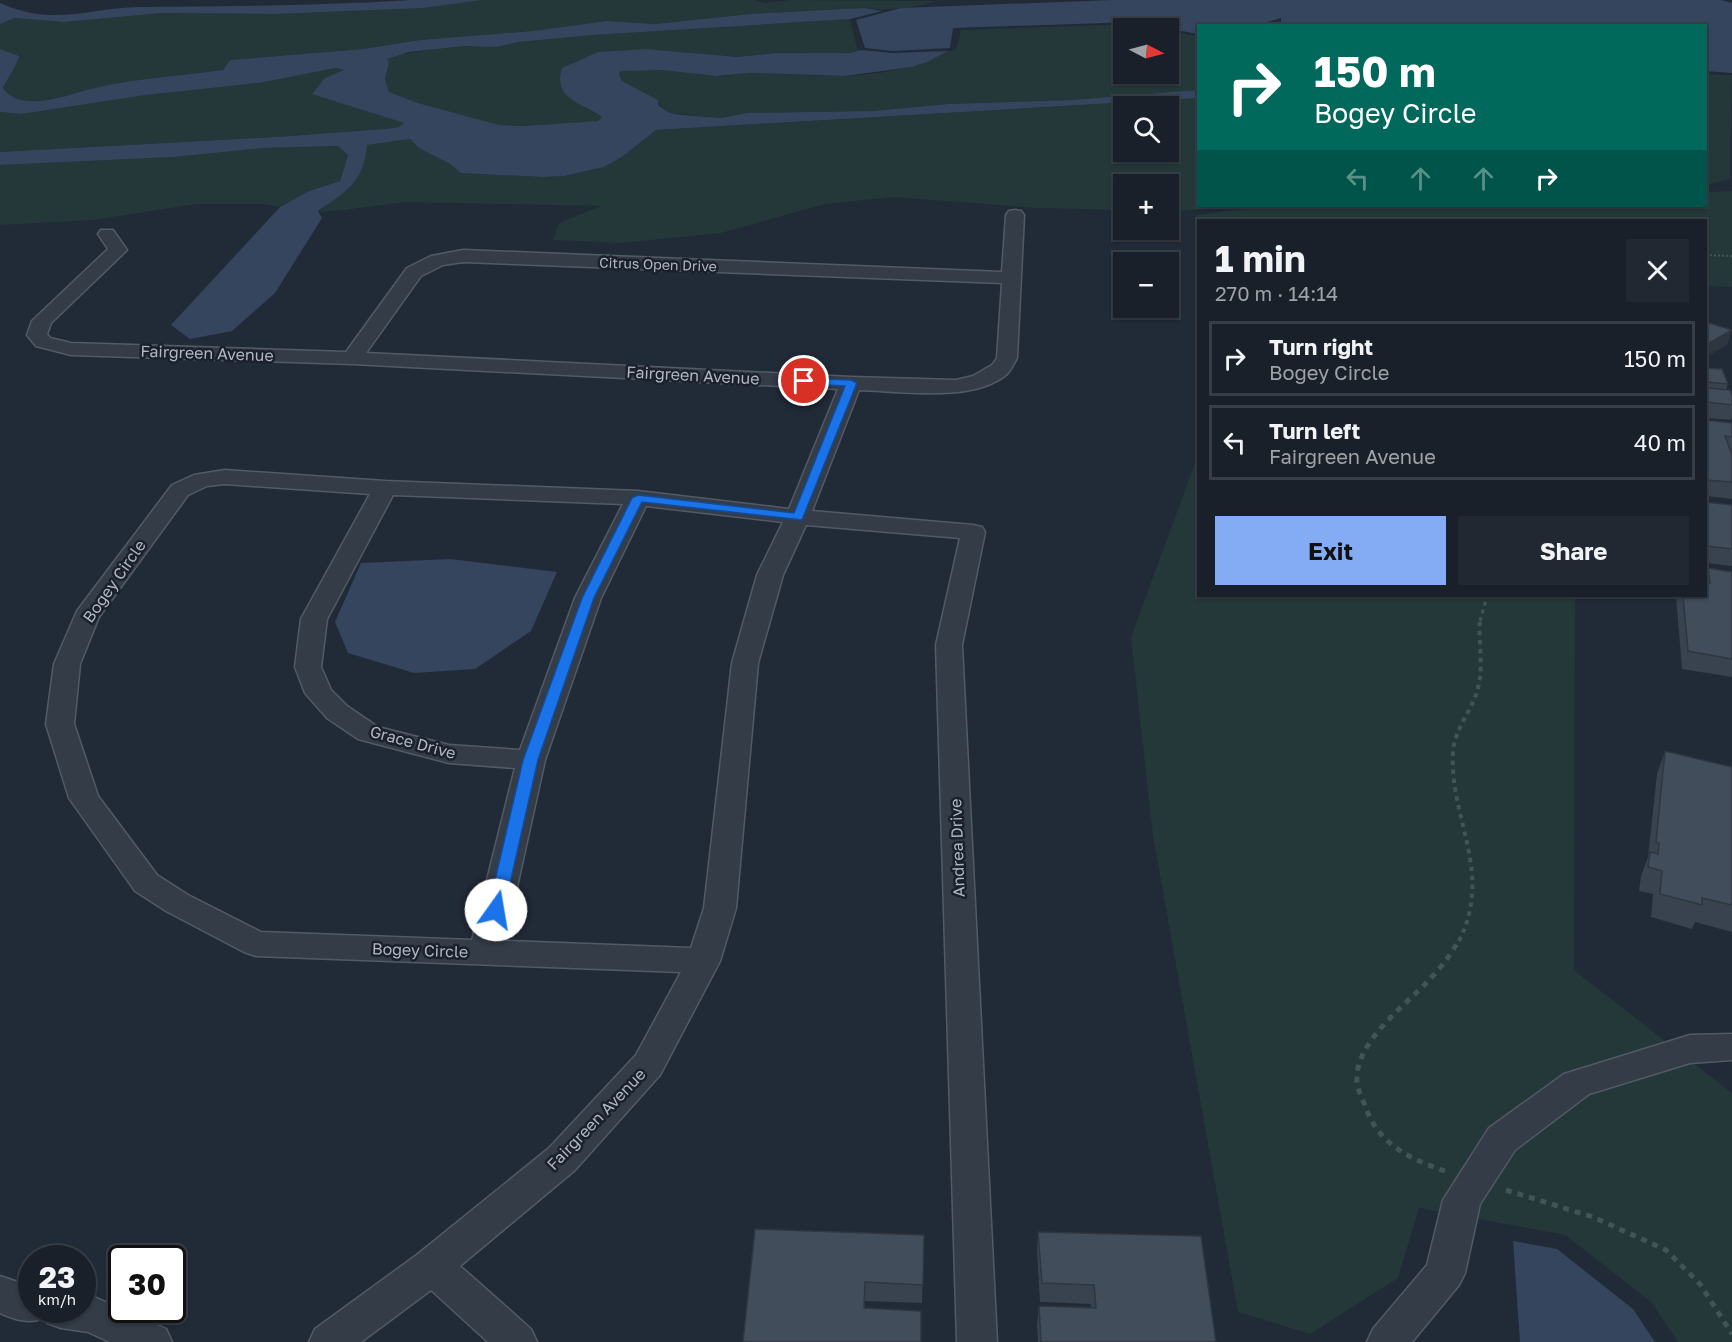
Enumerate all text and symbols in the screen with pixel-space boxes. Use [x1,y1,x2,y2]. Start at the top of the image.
north arrow [1113,18,1179,84]
map controls [1113,18,1179,318]
text: 150 m [1314,46,1436,96]
icon: right [1215,48,1293,126]
button: search [1113,96,1179,162]
text: Bogey Circle [1314,97,1477,129]
icon: left [1341,162,1374,195]
icon: ahead [1404,162,1437,195]
icon: ahead [1467,162,1500,195]
icon: right [1530,162,1563,195]
button: + [1113,174,1179,240]
text: 1 min [1215,237,1306,280]
button: close [1626,239,1689,302]
button: − [1113,252,1179,318]
street label: Citrus Open Drive [599,253,717,275]
text: 270 m · 14:14 [1215,281,1338,305]
text: Turn right [1269,333,1373,360]
street label: Fairgreen Avenue [140,341,274,365]
icon: right [1218,342,1251,375]
text: 150 m [1624,345,1686,372]
pin [778,355,829,406]
text: Bogey Circle [1269,360,1389,384]
street label: Fairgreen Avenue [626,362,760,388]
icon: arrive [787,364,820,397]
text: Turn left [1269,417,1360,444]
icon: left [1218,426,1251,459]
text: 40 m [1634,429,1686,456]
text: Fairgreen Avenue [1269,444,1436,468]
button: Exit [1215,516,1446,585]
button: Share [1458,516,1689,585]
street label: Bogey Circle [78,536,150,626]
street label: Grace Drive [368,721,458,763]
street label: Andrea Drive [945,798,969,898]
position arrow [464,878,528,942]
street label: Bogey Circle [372,938,468,962]
street label: Fairgreen Avenue [542,1064,650,1174]
speed limit sign: 30 [108,1245,186,1323]
text: 23 [39,1259,75,1295]
text: km/h [38,1290,76,1308]

